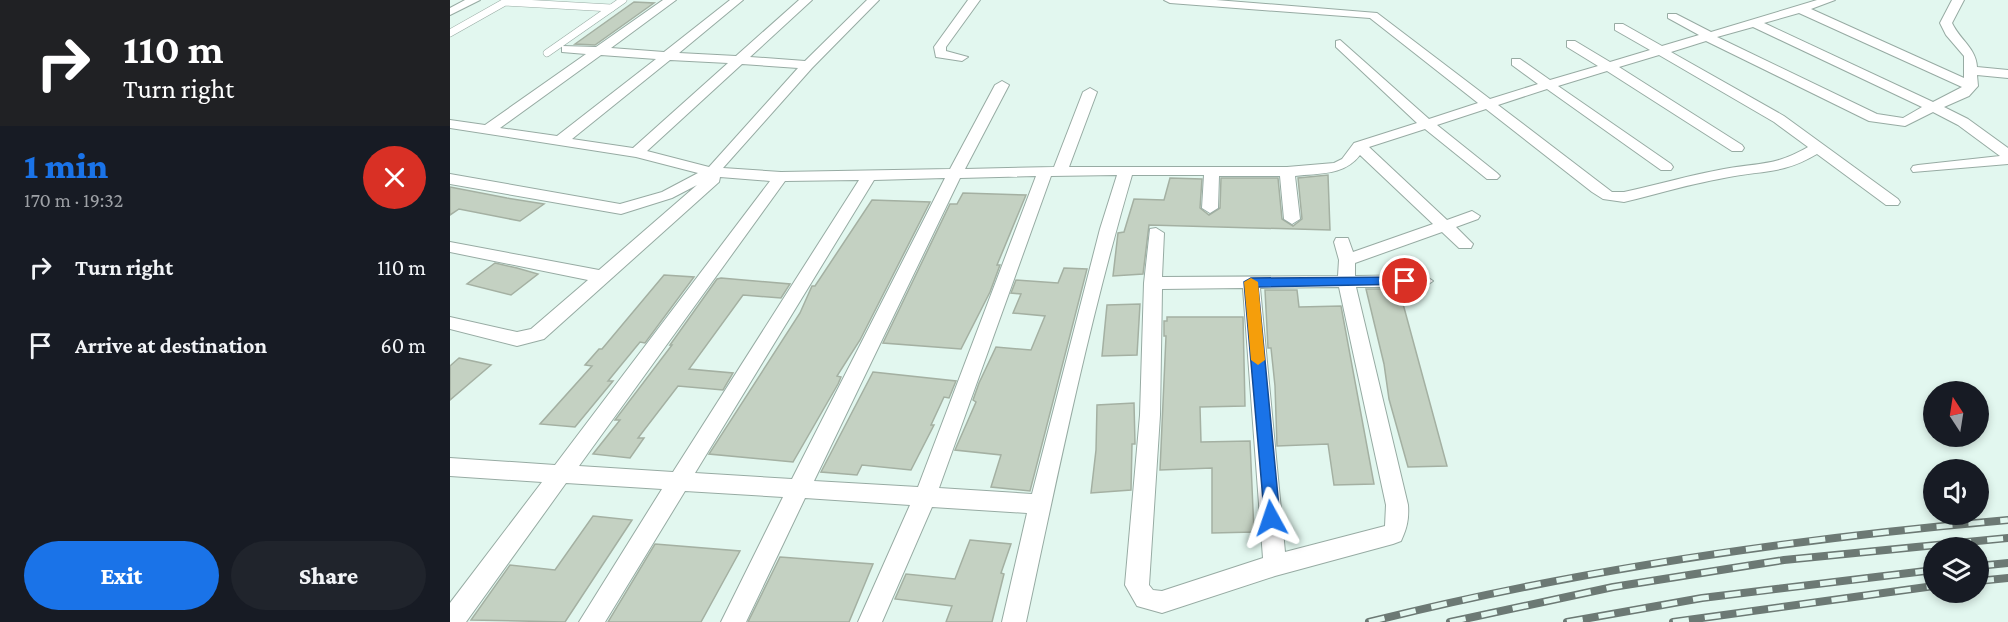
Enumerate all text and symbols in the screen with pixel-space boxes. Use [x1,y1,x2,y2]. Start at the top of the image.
icon: right [24,24,102,102]
text: 110 m [123,25,224,72]
text: Turn right [123,74,234,104]
text: 1 min [24,146,108,186]
button: close [363,146,426,209]
text: 170 m · 19:32 [24,189,123,211]
icon: right [24,251,57,284]
text: Turn right [75,255,173,280]
text: 110 m [377,255,426,280]
pin [1379,255,1430,306]
icon: arrive [1388,264,1421,297]
icon: arrive [24,329,57,362]
text: Arrive at destination [75,333,267,358]
text: 60 m [381,333,426,358]
north arrow [1923,381,1989,447]
map controls [1923,381,1989,603]
button: sound [1923,459,1989,525]
position arrow [1239,486,1303,550]
button: layers [1923,537,1989,603]
button: Exit [24,541,219,610]
button: Share [231,541,426,610]

